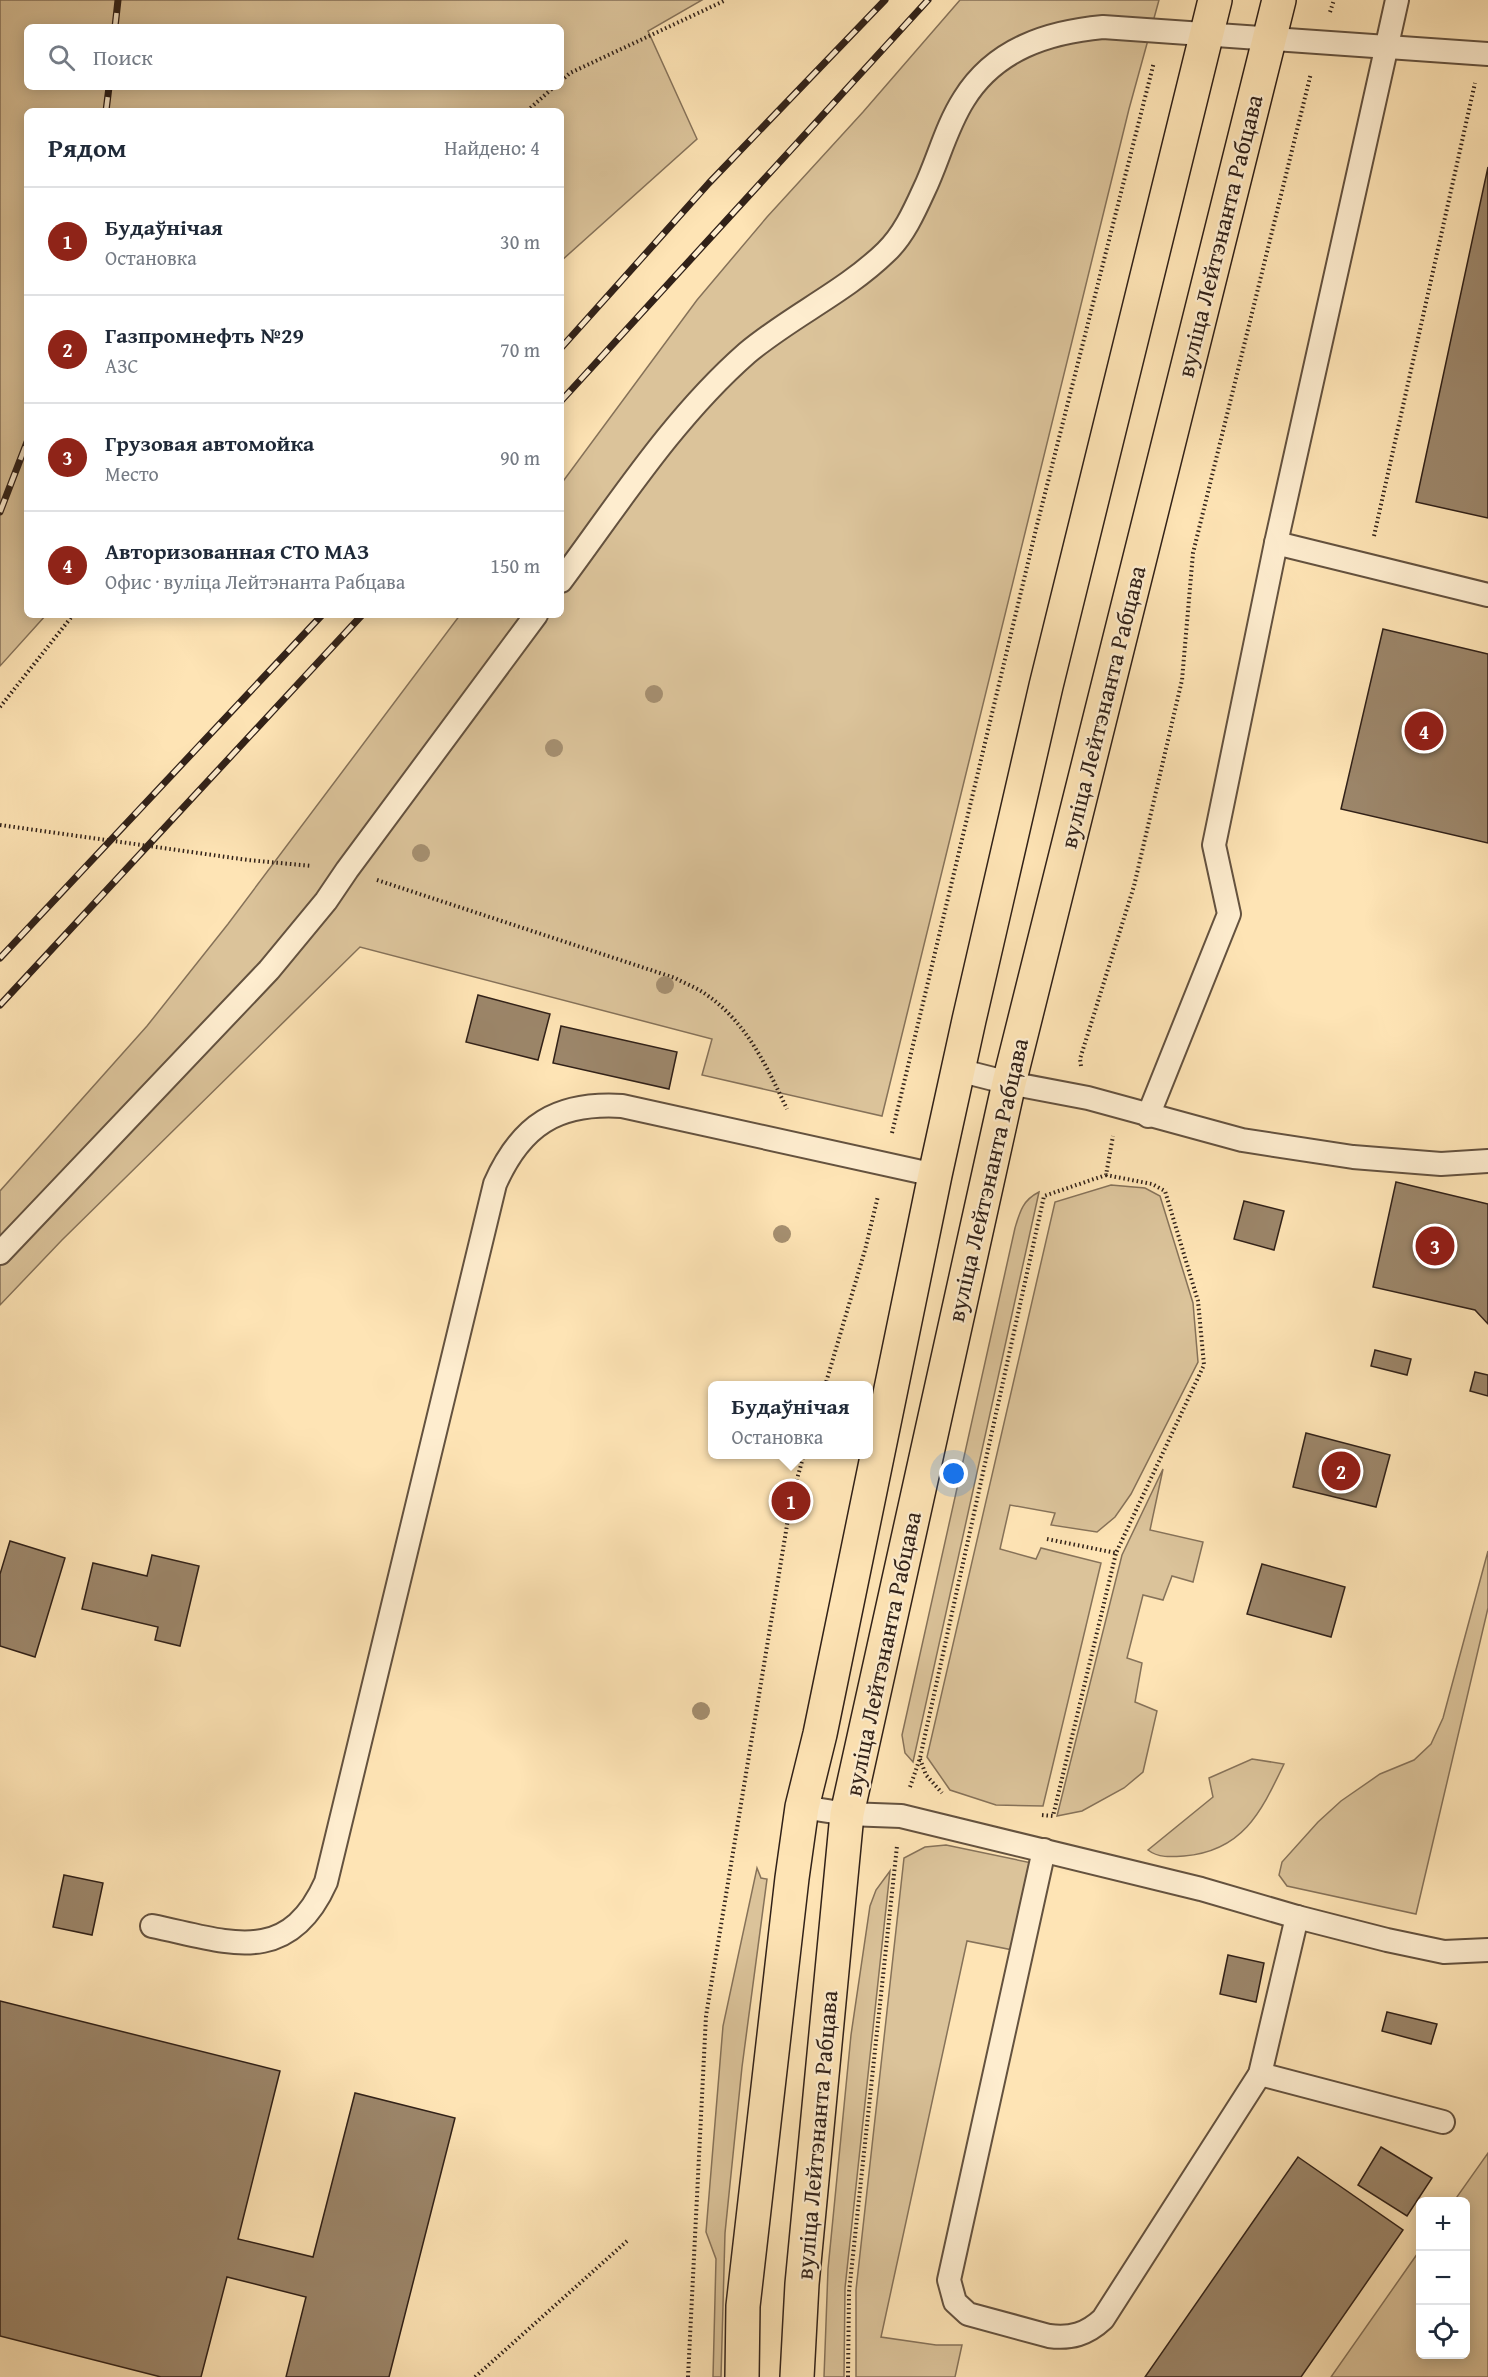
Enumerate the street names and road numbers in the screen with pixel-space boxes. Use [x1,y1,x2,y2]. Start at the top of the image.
street label: вуліца Лейтэнанта Рабцава [1167,90,1272,381]
street label: вуліца Лейтэнанта Рабцава [1050,561,1155,852]
street label: вуліца Лейтэнанта Рабцава [938,1034,1037,1325]
street label: вуліца Лейтэнанта Рабцава [835,1508,930,1799]
street label: вуліца Лейтэнанта Рабцава [786,1988,847,2281]

